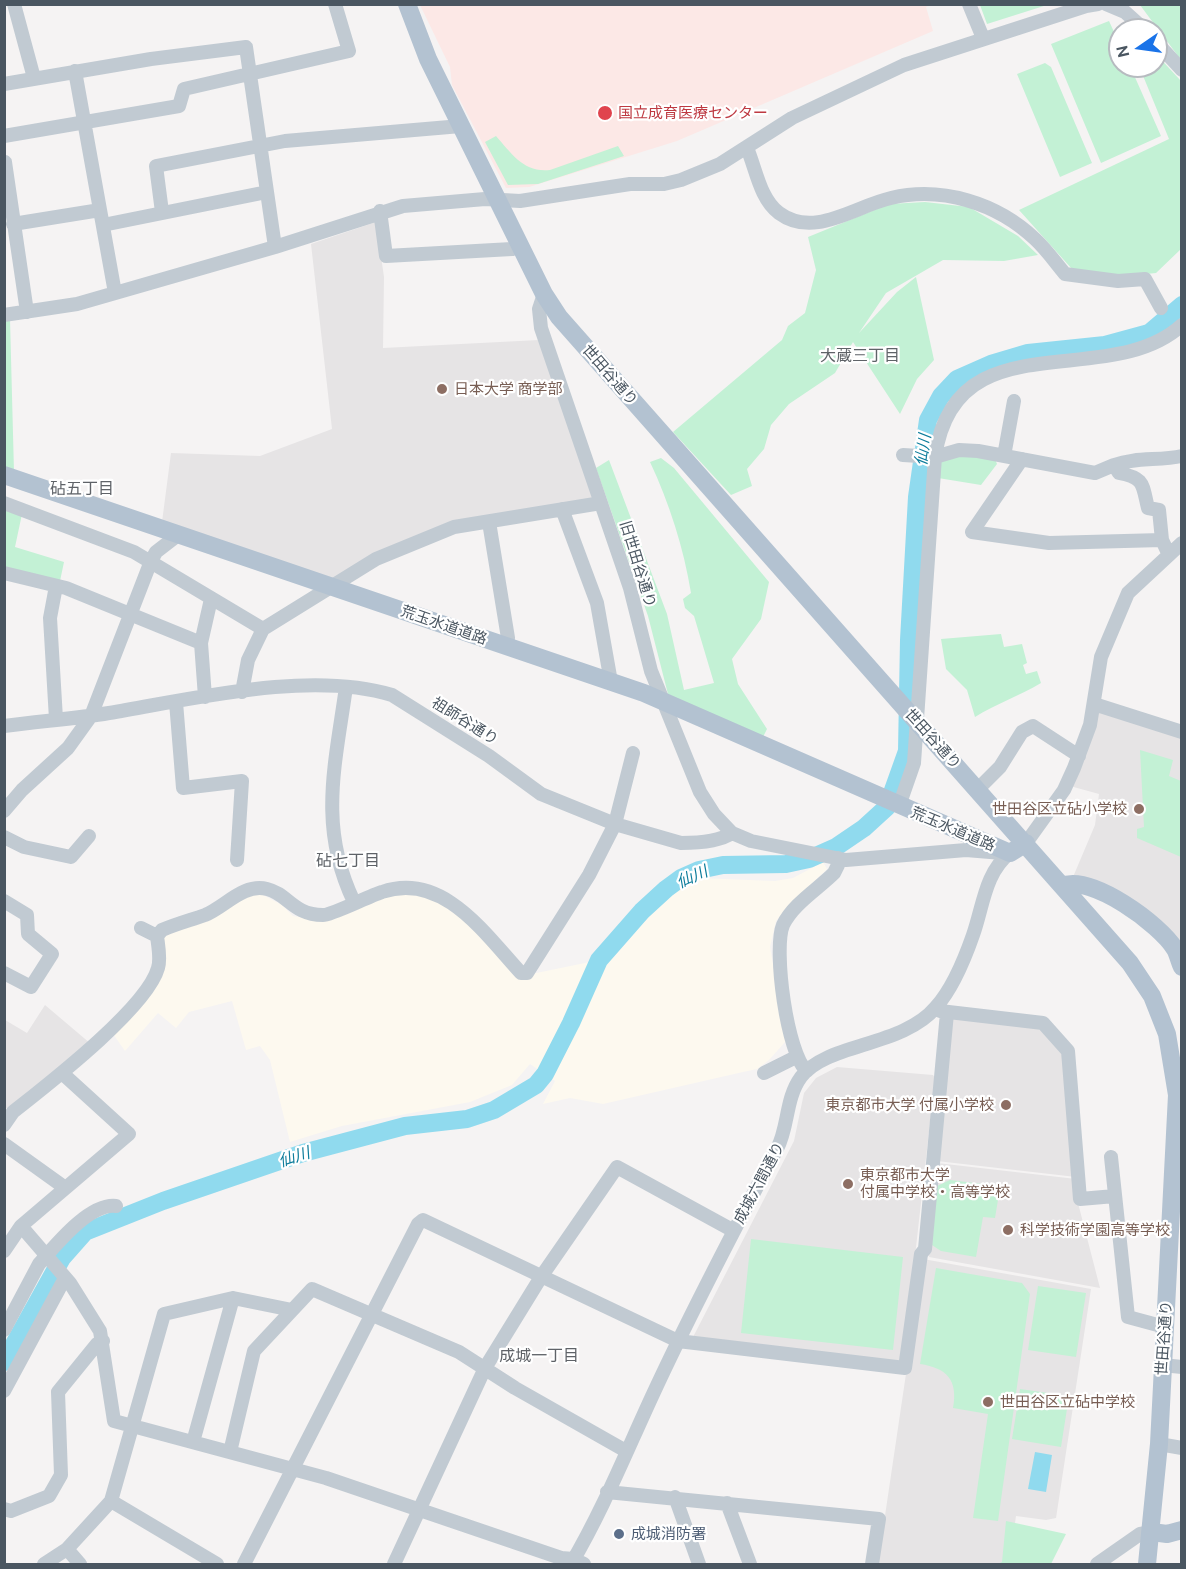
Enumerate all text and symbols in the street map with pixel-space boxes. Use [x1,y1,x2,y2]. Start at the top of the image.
north arrow [1108,18,1168,78]
text: N [1112,44,1133,59]
marker: 国立成育医療センター [596,104,614,122]
place label: 国立成育医療センター [618,104,768,122]
street label: 世田谷通り [579,341,641,409]
district label: 大蔵三丁目 [820,346,900,366]
place label: 日本大学 商学部 [454,380,562,398]
marker: 日本大学 商学部 [435,382,449,396]
water label: 仙川 [911,433,935,467]
district label: 砧五丁目 [50,479,114,499]
street label: 旧世田谷通り [616,518,660,610]
street label: 荒玉水道道路 [399,602,489,648]
street label: 祖師谷通り [428,693,502,749]
street label: 世田谷通り [901,705,965,773]
place label: 世田谷区立砧小学校 [992,800,1127,818]
marker: 世田谷区立砧小学校 [1132,802,1146,816]
street label: 荒玉水道道路 [908,803,998,855]
district label: 砧七丁目 [316,851,380,871]
water label: 仙川 [673,862,711,892]
place label: 東京都市大学 付属小学校 [826,1096,994,1114]
marker: 東京都市大学 付属小学校 [999,1098,1013,1112]
street label: 成城六間通り [730,1139,788,1227]
water label: 仙川 [276,1143,312,1171]
place label: 東京都市大学 付属中学校・高等学校 [860,1166,1010,1201]
marker: 東京都市大学 付属中学校・高等学校 [841,1177,855,1191]
place label: 科学技術学園高等学校 [1020,1221,1170,1239]
marker: 科学技術学園高等学校 [1001,1223,1015,1237]
street label: 世田谷通り [1152,1300,1176,1376]
district label: 成城一丁目 [499,1346,579,1366]
place label: 世田谷区立砧中学校 [1000,1393,1135,1411]
marker: 世田谷区立砧中学校 [981,1395,995,1409]
place label: 成城消防署 [631,1525,706,1543]
marker: 成城消防署 [612,1527,626,1541]

